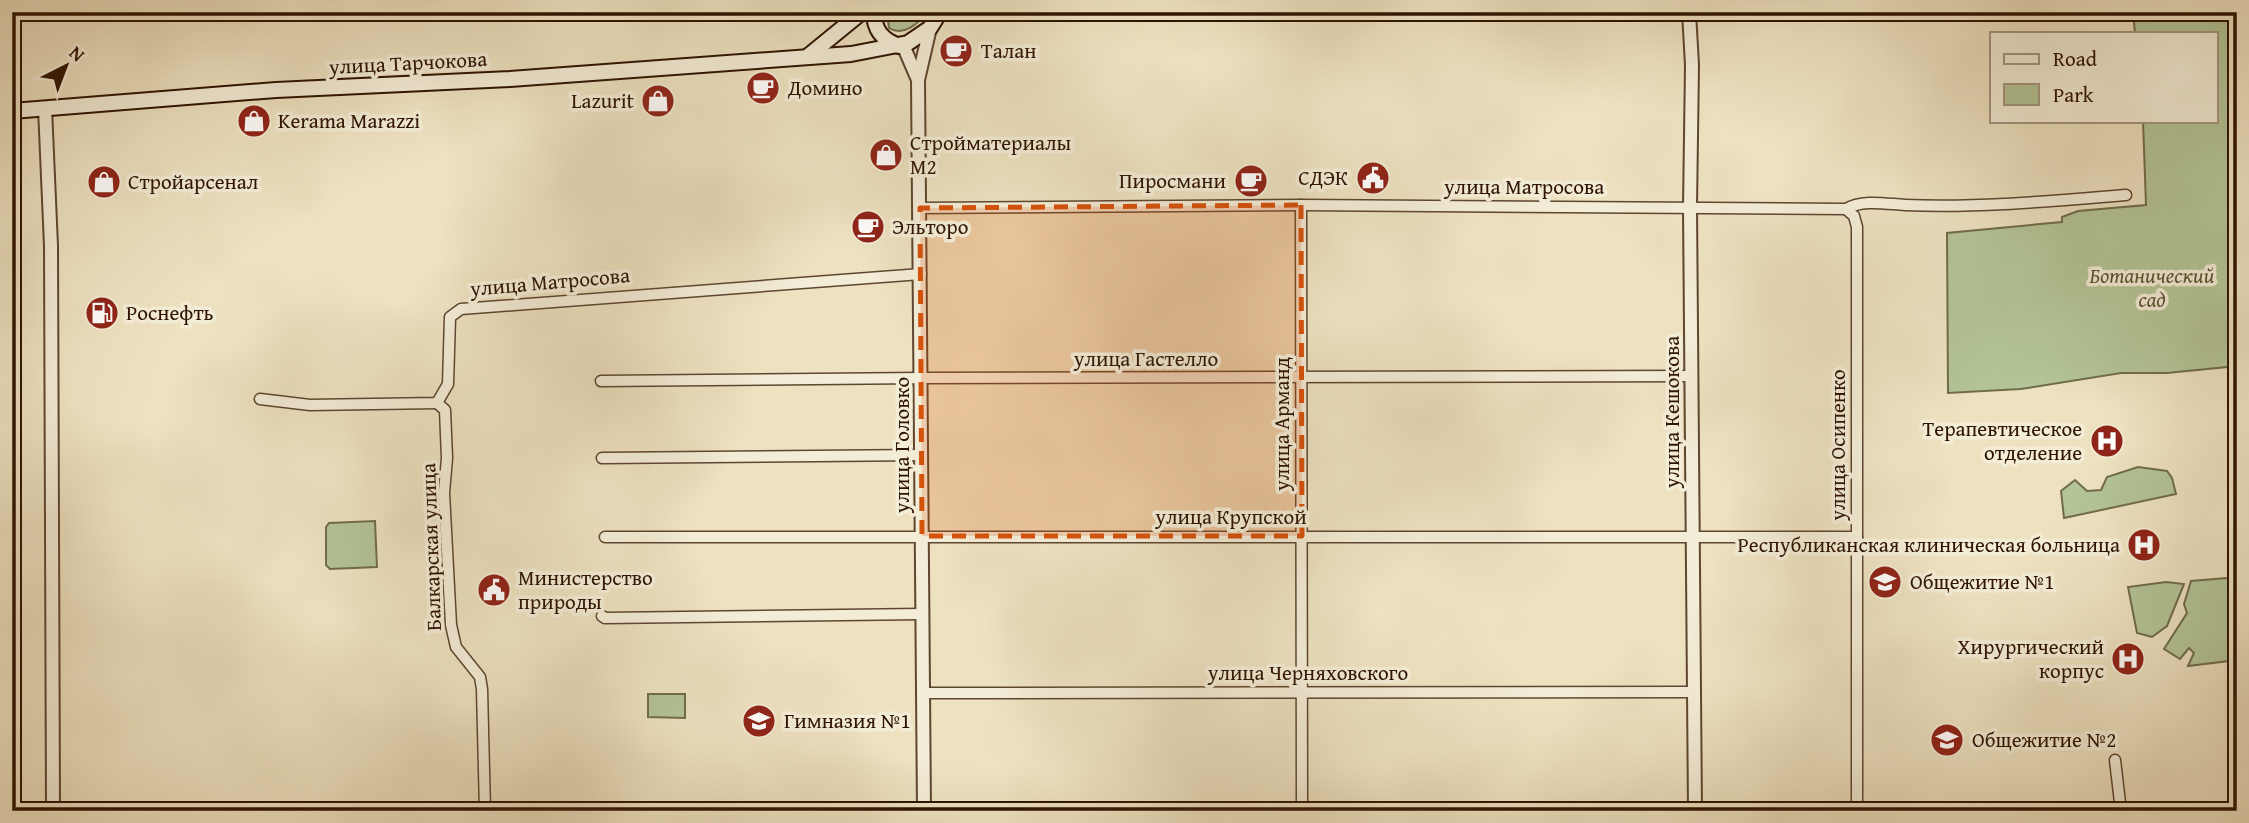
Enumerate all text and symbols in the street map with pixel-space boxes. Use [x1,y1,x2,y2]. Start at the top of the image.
north arrow [32,32,102,102]
cafe icon: Талан [937,32,975,70]
legend [1990,32,2218,122]
place label: Талан [981,35,1037,66]
text: N [63,39,92,68]
street label: улица Тарчокова [327,43,488,82]
text: Road [2053,43,2098,74]
cafe icon: Домино [744,69,782,107]
place label: Домино [787,72,863,103]
text: Park [2053,79,2094,110]
shop icon: Lazurit [639,82,677,120]
place label: Lazurit [571,85,635,116]
shop icon: Kerama Marazzi [235,102,273,140]
place label: Kerama Marazzi [278,105,420,136]
place label: Стройматериалы М2 [910,127,1071,182]
shop icon: Стройматериалы М2 [867,136,905,174]
public building icon: СДЭК [1354,159,1392,197]
cafe icon: Пиросмани [1232,162,1270,200]
place label: СДЭК [1298,162,1348,193]
shop icon: Стройарсенал [85,163,123,201]
place label: Пиросмани [1119,165,1226,196]
place label: Стройарсенал [128,166,259,197]
street label: улица Матросова [1443,171,1604,202]
cafe icon: Эльторо [849,208,887,246]
place label: Эльторо [892,211,968,242]
street label: улица Матросова [468,259,631,304]
park label: Ботанический сад [2090,260,2215,315]
fuel station icon: Роснефть [83,294,121,332]
place label: Роснефть [126,297,214,328]
street label: улица Кешокова [1656,336,1687,489]
street label: улица Гастелло [1073,343,1218,374]
street label: улица Арманд [1266,356,1297,492]
street label: улица Осипенко [1822,369,1853,522]
street label: улица Головко [886,377,917,514]
place label: Терапевтическое отделение [1923,413,2082,468]
hospital icon: Терапевтическое отделение [2088,422,2126,460]
street label: Балкарская улица [412,463,449,632]
street label: улица Крупской [1154,501,1307,532]
hospital icon: Республиканская клиническая больница [2125,526,2163,564]
place label: Республиканская клиническая больница [1738,529,2120,560]
place label: Министерство природы [518,562,653,617]
school or university icon: Общежитие №1 [1866,563,1904,601]
place label: Общежитие №1 [1910,566,2054,597]
public building icon: Министерство природы [475,571,513,609]
place label: Хирургический корпус [1957,631,2104,686]
hospital icon: Хирургический корпус [2109,640,2147,678]
street label: улица Черняховского [1207,657,1408,688]
school or university icon: Гимназия №1 [740,702,778,740]
place label: Гимназия №1 [784,705,911,736]
school or university icon: Общежитие №2 [1928,721,1966,759]
place label: Общежитие №2 [1972,724,2116,755]

